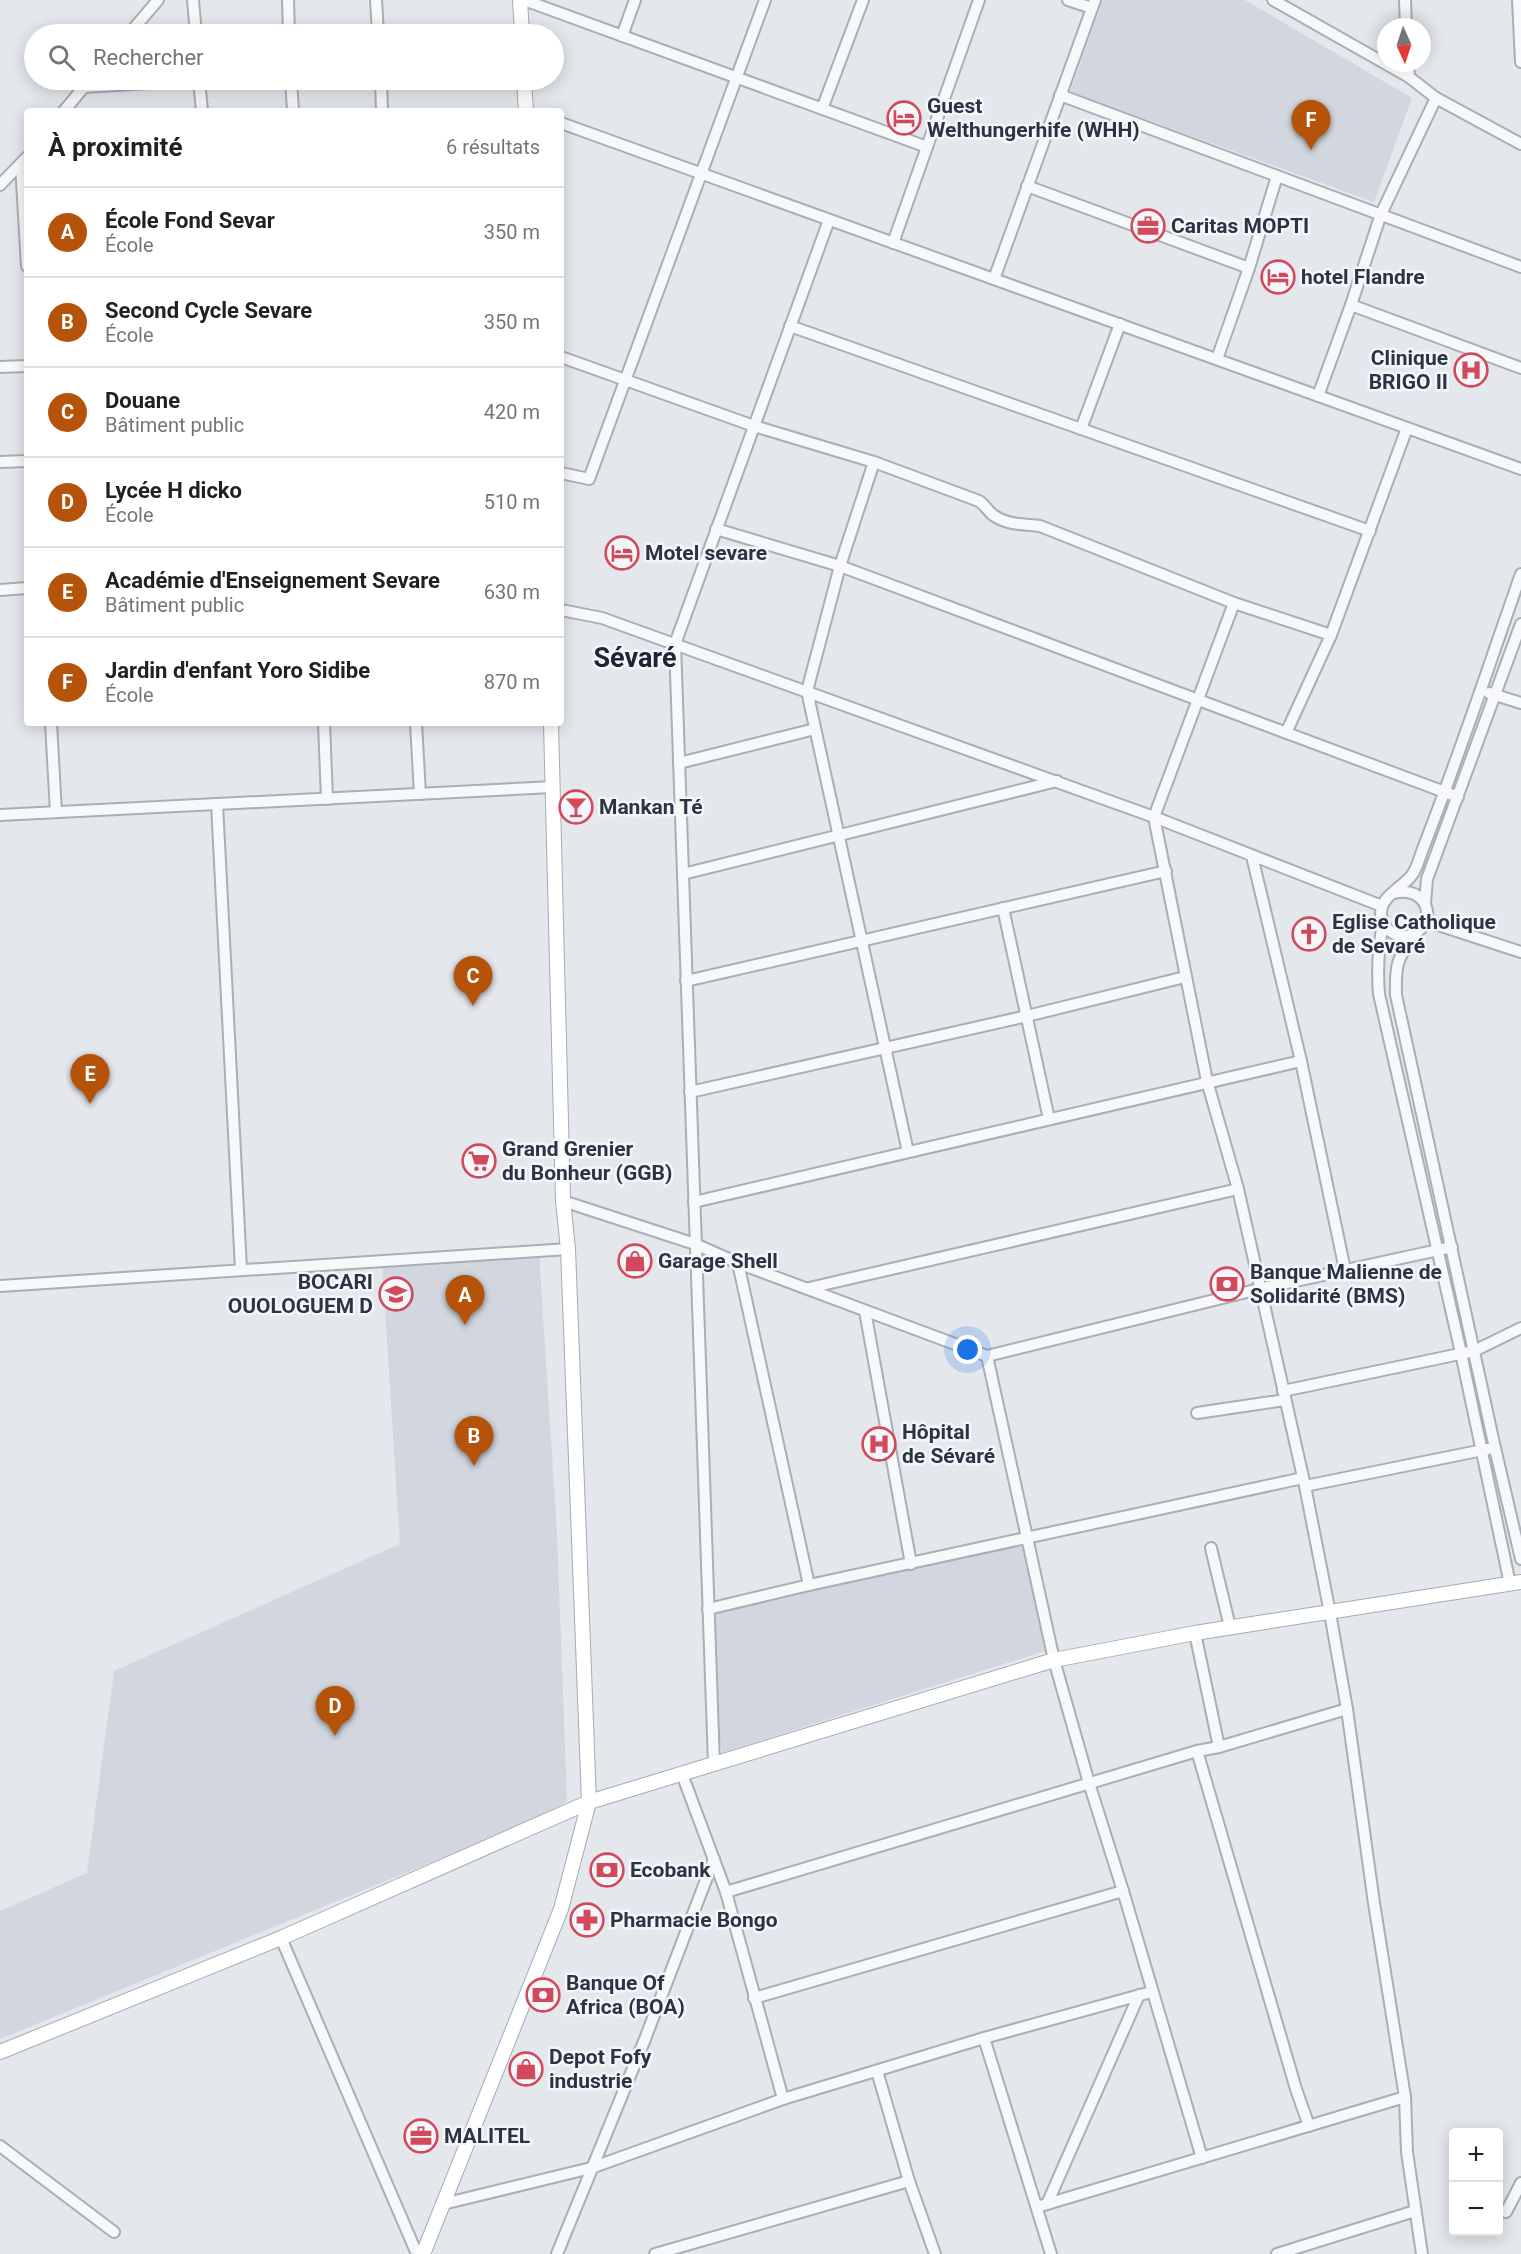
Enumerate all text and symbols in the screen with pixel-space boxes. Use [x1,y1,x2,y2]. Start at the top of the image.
north arrow [1377,18,1431,72]
search box [24,24,564,90]
icon: search [45,41,78,74]
text: Rechercher [93,45,204,70]
place label: Guest Welthungerhife (WHH) [927,94,1140,142]
hotel icon: Guest Welthungerhife (WHH) [886,100,922,136]
pin: F [1292,100,1330,150]
text: À proximité [48,132,182,162]
text: 6 résultats [446,135,540,159]
text: École Fond Sevar [105,208,275,233]
office icon: Caritas MOPTI [1130,208,1166,244]
place label: Caritas MOPTI [1171,214,1309,238]
text: A [61,220,74,244]
text: 350 m [484,220,540,244]
text: École [105,233,154,257]
hotel icon: hotel Flandre [1260,259,1296,295]
place label: hotel Flandre [1301,265,1425,289]
text: Second Cycle Sevare [105,298,312,323]
text: B [61,310,74,334]
text: 350 m [484,310,540,334]
text: École [105,323,154,347]
place label: Clinique BRIGO II [1369,346,1448,394]
hospital icon: Clinique BRIGO II [1453,352,1489,388]
text: Douane [105,388,180,413]
text: C [61,400,74,424]
text: 420 m [484,400,540,424]
text: Bâtiment public [105,413,244,437]
text: Lycée H dicko [105,478,242,503]
text: D [61,490,74,514]
text: 510 m [484,490,540,514]
text: École [105,503,154,527]
hotel icon: Motel sevare [604,535,640,571]
place label: Motel sevare [645,541,767,565]
text: Académie d'Enseignement Sevare [105,568,440,593]
text: E [62,580,73,604]
text: 630 m [484,580,540,604]
text: Bâtiment public [105,593,244,617]
district label: Sévaré [593,642,677,674]
text: Jardin d'enfant Yoro Sidibe [105,658,370,683]
text: F [62,670,73,694]
text: 870 m [484,670,540,694]
text: École [105,683,154,707]
bar icon: Mankan Té [558,789,594,825]
place label: Mankan Té [599,795,703,819]
place label: Eglise Catholique de Sevaré [1332,910,1496,958]
church icon: Eglise Catholique de Sevaré [1291,916,1327,952]
pin: C [454,956,492,1006]
pin: E [70,1054,110,1104]
place label: Grand Grenier du Bonheur (GGB) [502,1137,672,1185]
supermarket icon: Grand Grenier du Bonheur (GGB) [461,1143,497,1179]
shop icon: Garage Shell [617,1243,653,1279]
place label: Garage Shell [658,1249,778,1273]
place label: Banque Malienne de Solidarité (BMS) [1250,1260,1442,1308]
bank icon: Banque Malienne de Solidarité (BMS) [1209,1266,1245,1302]
place label: BOCARI OUOLOGUEM D [228,1270,373,1318]
school or university icon: BOCARI OUOLOGUEM D [378,1276,414,1312]
pin: A [446,1276,484,1325]
your location [953,1335,982,1364]
pin: B [454,1416,494,1466]
place label: Hôpital de Sévaré [902,1420,995,1468]
hospital icon: Hôpital de Sévaré [861,1426,897,1462]
pin: D [316,1686,354,1736]
bank icon: Ecobank [589,1852,625,1888]
place label: Ecobank [630,1858,711,1882]
pharmacy icon: Pharmacie Bongo [569,1902,605,1938]
place label: Pharmacie Bongo [610,1908,778,1932]
place label: Banque Of Africa (BOA) [566,1971,685,2019]
bank icon: Banque Of Africa (BOA) [525,1977,561,2013]
place label: Depot Fofy industrie [549,2045,652,2093]
shop icon: Depot Fofy industrie [508,2051,544,2087]
office icon: MALITEL [403,2118,439,2154]
place label: MALITEL [444,2124,530,2148]
map controls [1449,2128,1503,2236]
button: + [1449,2128,1503,2182]
button: − [1449,2182,1503,2236]

